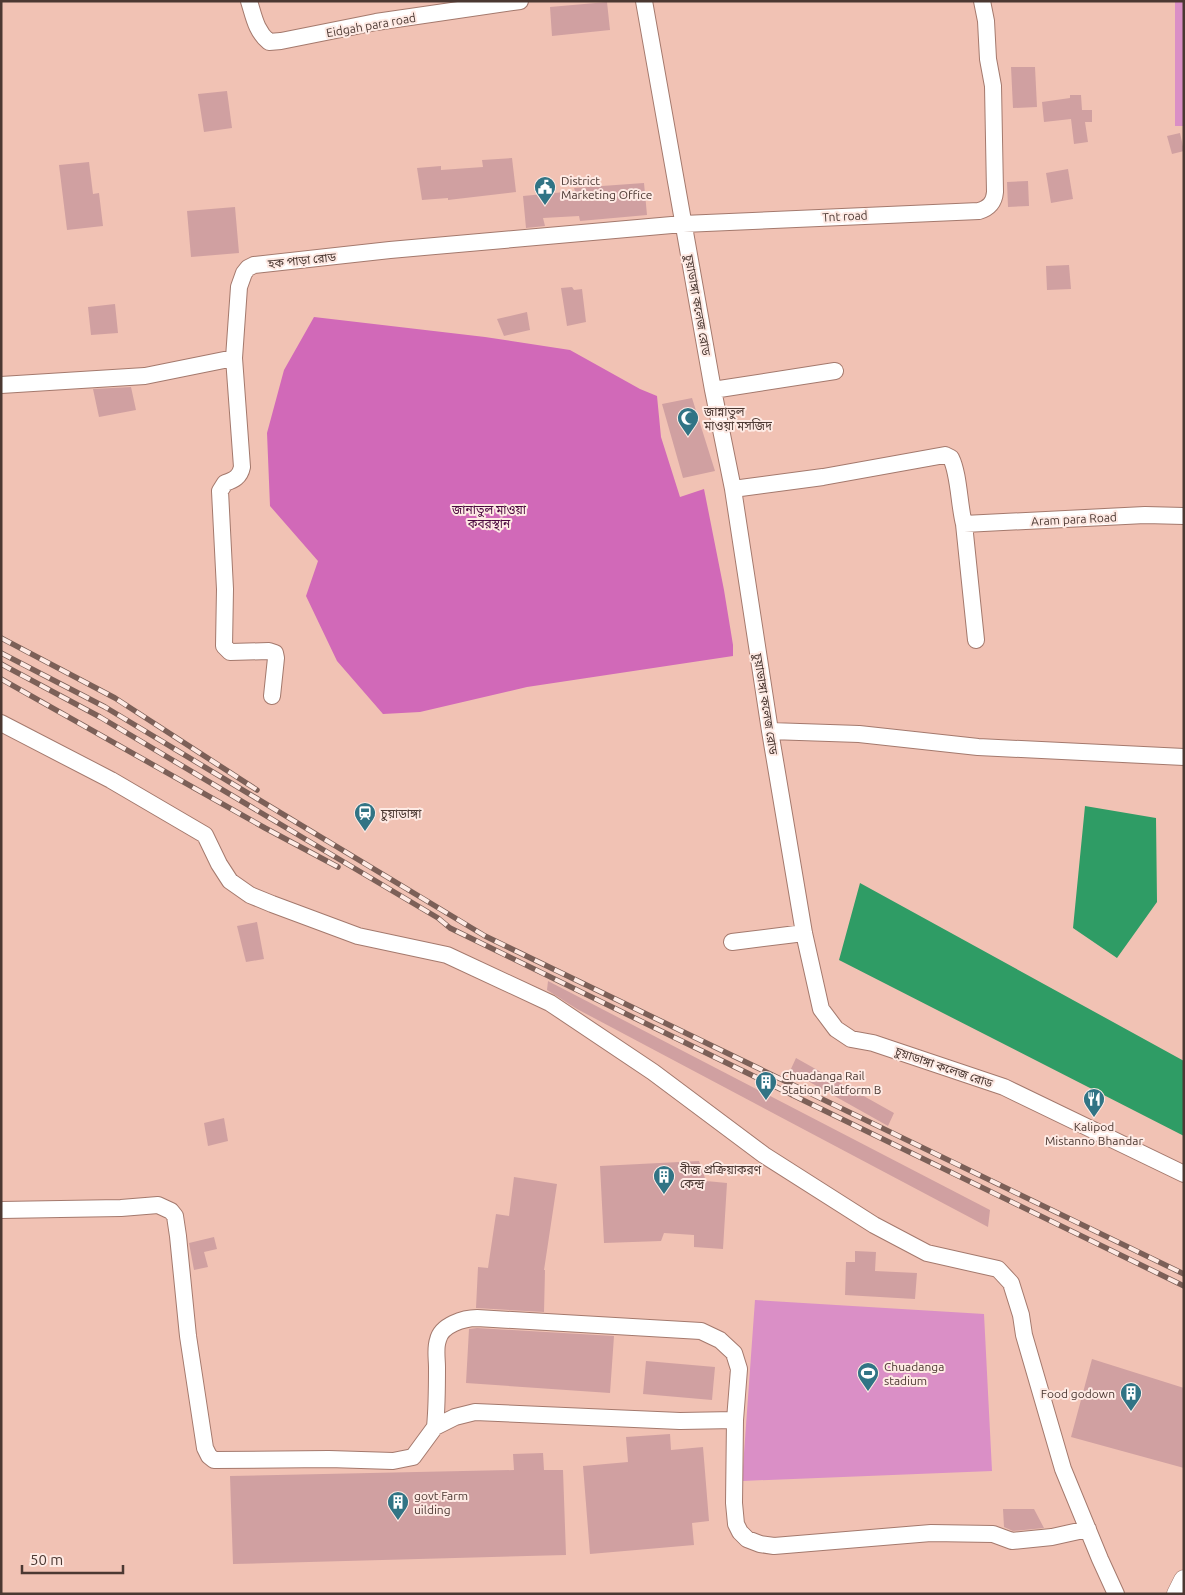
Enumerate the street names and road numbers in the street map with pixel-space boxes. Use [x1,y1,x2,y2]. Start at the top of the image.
street label: Eidgah para road [325,11,417,39]
street label: Tnt road [822,208,868,224]
street label: হক পাড়া রোড [266,250,337,271]
street label: চুয়াডাঙ্গা কলেজ রোড [680,253,713,357]
street label: Aram para Road [1031,510,1117,528]
street label: চুয়াডাঙ্গা কলেজ রোড [749,652,780,756]
street label: চুয়াডাঙ্গা কলেজ রোড [892,1044,995,1092]

